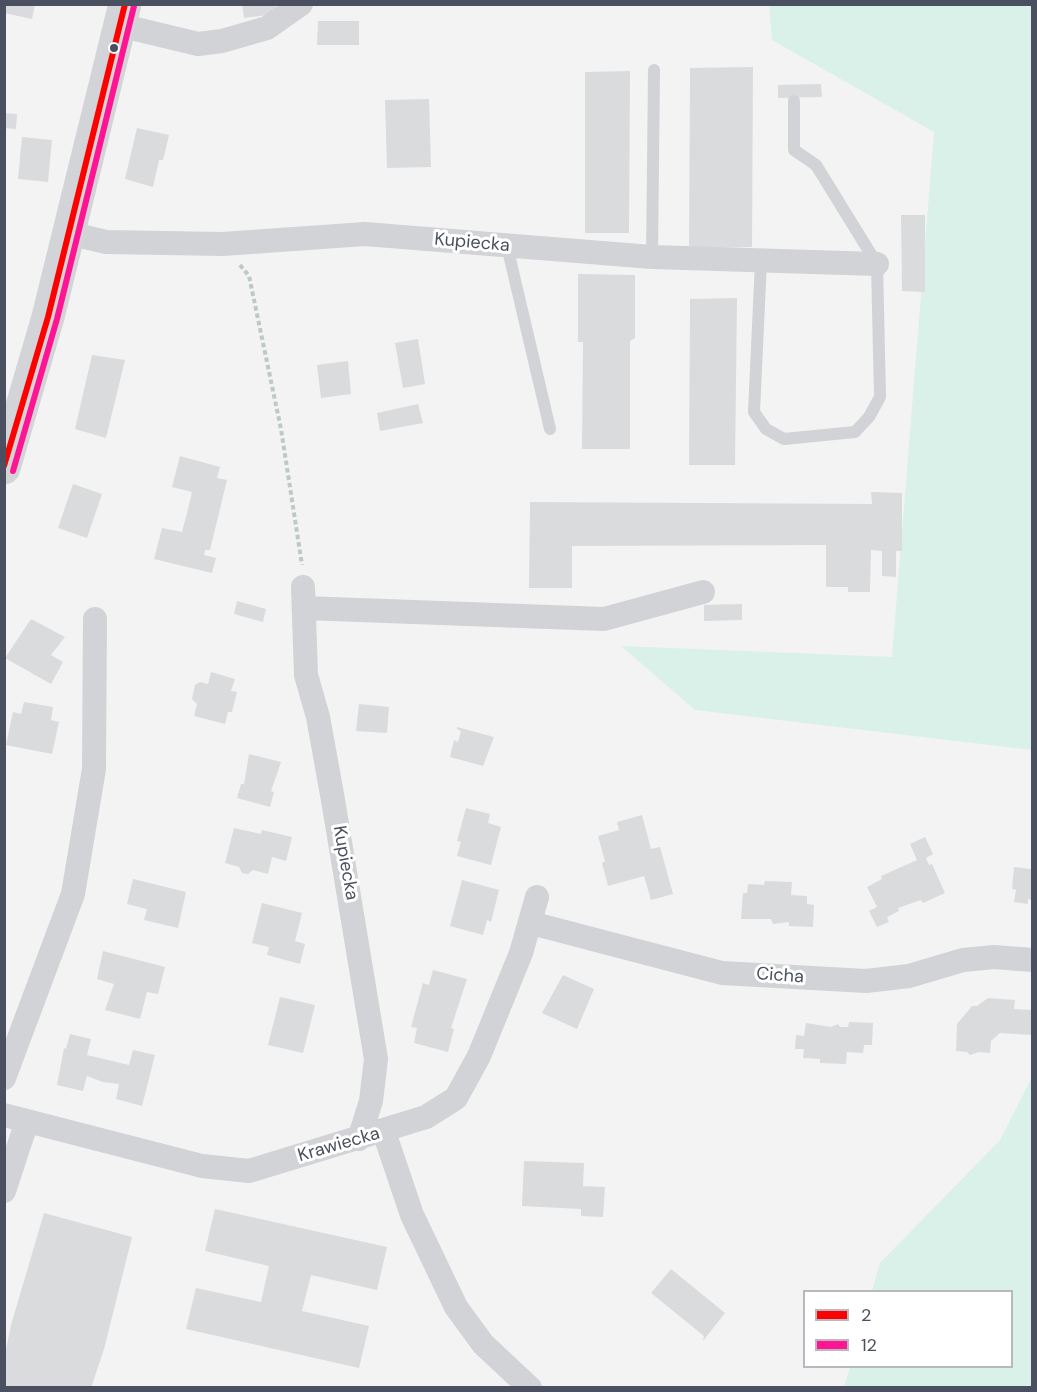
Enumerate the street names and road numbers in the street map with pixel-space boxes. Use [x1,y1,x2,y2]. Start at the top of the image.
street label: Kupiecka [433,229,511,257]
street label: Kupiecka [328,824,362,902]
street label: Cicha [755,964,805,988]
street label: Krawiecka [296,1123,382,1167]

